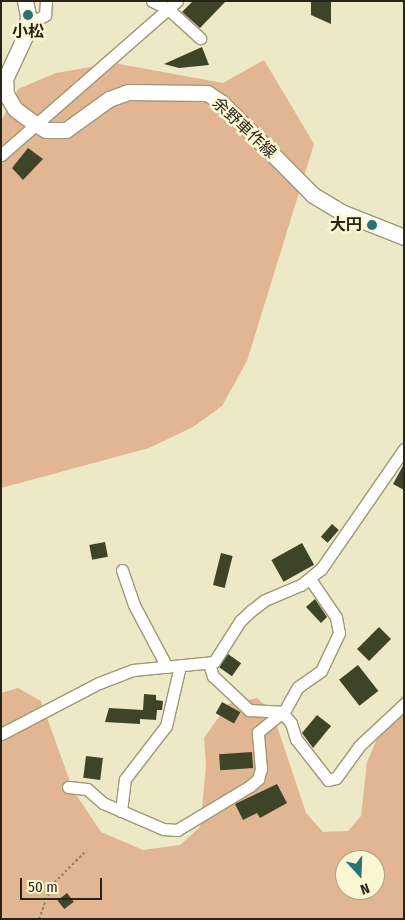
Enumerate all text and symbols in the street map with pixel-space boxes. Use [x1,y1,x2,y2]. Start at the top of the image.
marker: 小松 [22,9,34,21]
place label: 小松 [12,22,44,42]
street label: 余野車作線 [208,94,280,162]
place label: 大円 [330,215,362,235]
marker: 大円 [366,219,378,231]
north arrow [335,850,385,900]
scale bar [22,868,105,900]
text: 50 m [28,878,58,896]
text: N [358,879,372,898]

